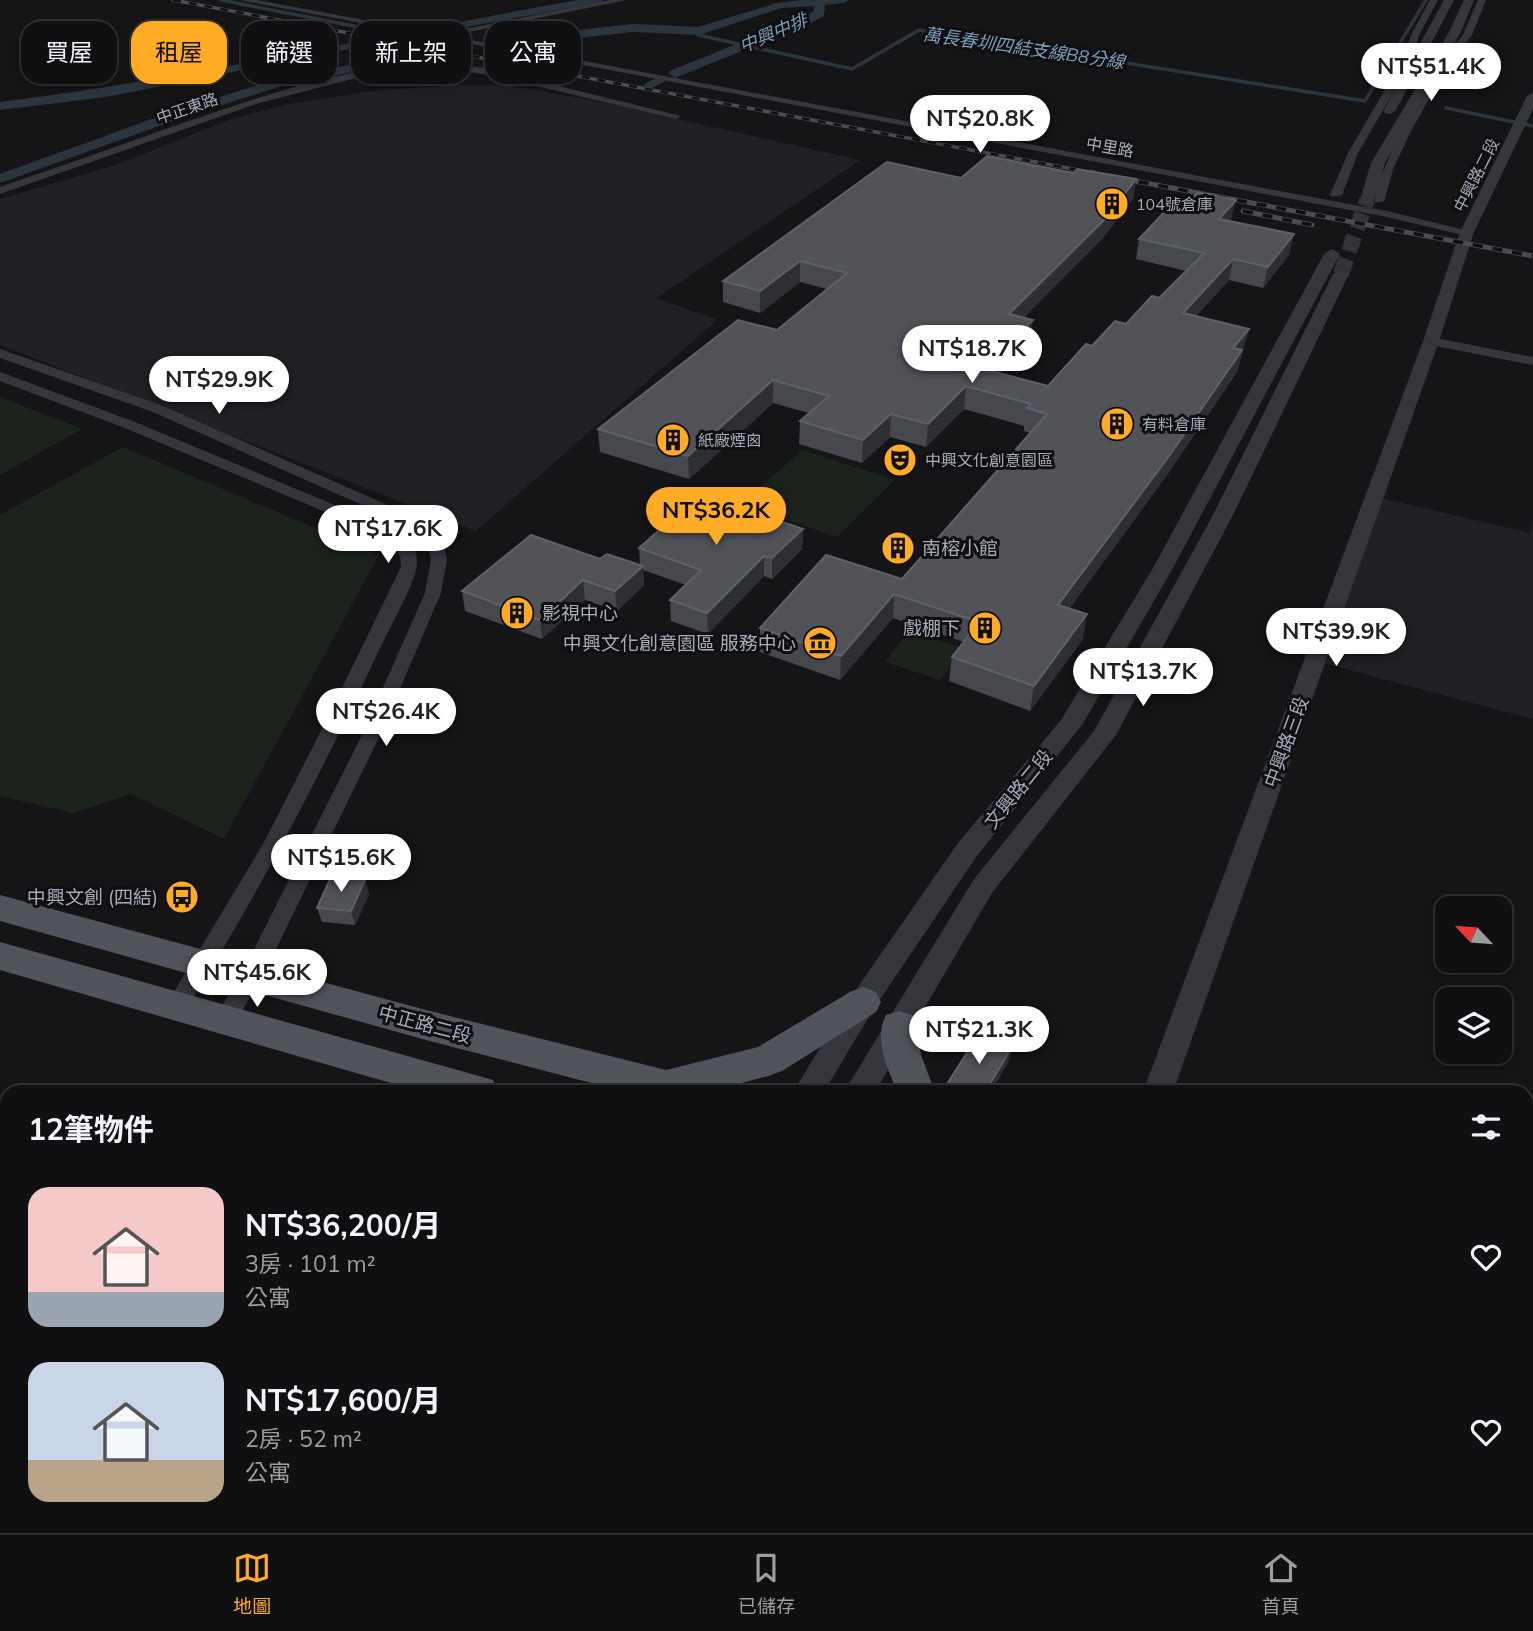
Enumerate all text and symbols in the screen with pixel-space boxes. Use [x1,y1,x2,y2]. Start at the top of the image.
water label: 中興中排 [735,8,812,58]
chip: 買屋 [21,21,117,84]
chip: 租屋 [131,21,227,84]
chip: 篩選 [241,21,337,84]
chip: 新上架 [351,21,471,84]
chip: 公寓 [485,21,581,84]
water label: 萬長春圳四結支線B8分線 [922,22,1128,74]
pin: NT$51.4K [1359,43,1503,103]
text: NT$51.4K [1377,51,1485,80]
street label: 中正東路 [153,88,221,128]
pin: NT$20.8K [908,96,1052,155]
text: NT$20.8K [926,103,1034,132]
street label: 中里路 [1085,133,1135,161]
street label: 中興路二段 [1449,135,1503,215]
building icon: 104號倉庫 [1093,185,1131,223]
place label: 104號倉庫 [1136,194,1213,214]
pin: NT$18.7K [900,326,1044,385]
text: NT$18.7K [918,333,1026,362]
pin: NT$29.9K [147,356,291,416]
text: NT$29.9K [165,364,273,393]
building icon: 有料倉庫 [1098,405,1136,443]
place label: 有料倉庫 [1142,414,1206,434]
building icon: 紙廠煙囪 [654,421,692,459]
place label: 紙廠煙囪 [698,430,762,450]
theatre icon: 中興文化創意園區 [881,441,919,479]
place label: 中興文化創意園區 [925,450,1053,470]
pin: NT$36.2K [644,488,788,547]
text: NT$36.2K [662,495,770,524]
pin: NT$17.6K [316,505,460,565]
text: NT$17.6K [334,513,442,542]
building icon: 南榕小館 [879,529,917,567]
place label: 南榕小館 [922,536,998,560]
building icon: 影視中心 [498,594,536,632]
place label: 影視中心 [542,601,618,625]
pin: NT$39.9K [1264,608,1408,668]
building icon: 戲棚下 [966,609,1004,647]
place label: 戲棚下 [903,616,960,640]
text: NT$39.9K [1282,616,1390,645]
museum icon: 中興文化創意園區 服務中心 [801,624,839,662]
place label: 中興文化創意園區 服務中心 [563,631,796,655]
pin: NT$13.7K [1071,648,1215,708]
text: NT$13.7K [1089,656,1197,685]
pin: NT$26.4K [314,688,458,748]
street label: 中興路三段 [1258,693,1314,791]
text: NT$26.4K [332,696,440,725]
street label: 文興路二段 [979,745,1057,833]
pin: NT$15.6K [269,834,413,894]
text: NT$15.6K [287,842,395,871]
bus stop icon: 中興文創 (四結) [163,878,201,916]
place label: 中興文創 (四結) [27,885,158,909]
north arrow [1435,896,1512,973]
map controls [1435,896,1512,1064]
pin: NT$45.6K [185,950,329,1009]
text: NT$45.6K [203,957,311,986]
button: layers [1435,987,1512,1064]
street label: 中正路二段 [376,1000,474,1048]
pin: NT$21.3K [907,1006,1051,1066]
text: NT$21.3K [925,1014,1033,1043]
icon: filters [1467,1108,1505,1146]
text: 12筆物件 [28,1110,154,1148]
text: NT$36,200/月 [245,1206,441,1244]
icon: home [84,1215,168,1299]
icon: heart [1467,1238,1505,1276]
text: 3房 · 101 m² [245,1249,375,1278]
text: 公寓 [245,1283,291,1312]
text: NT$17,600/月 [245,1381,441,1419]
icon: home [84,1390,168,1474]
icon: heart [1467,1413,1505,1451]
text: 2房 · 52 m² [245,1424,362,1453]
text: 公寓 [245,1458,291,1487]
tab: 地圖 [233,1549,271,1618]
tab: 已儲存 [738,1549,795,1618]
tab: 首頁 [1262,1549,1300,1618]

